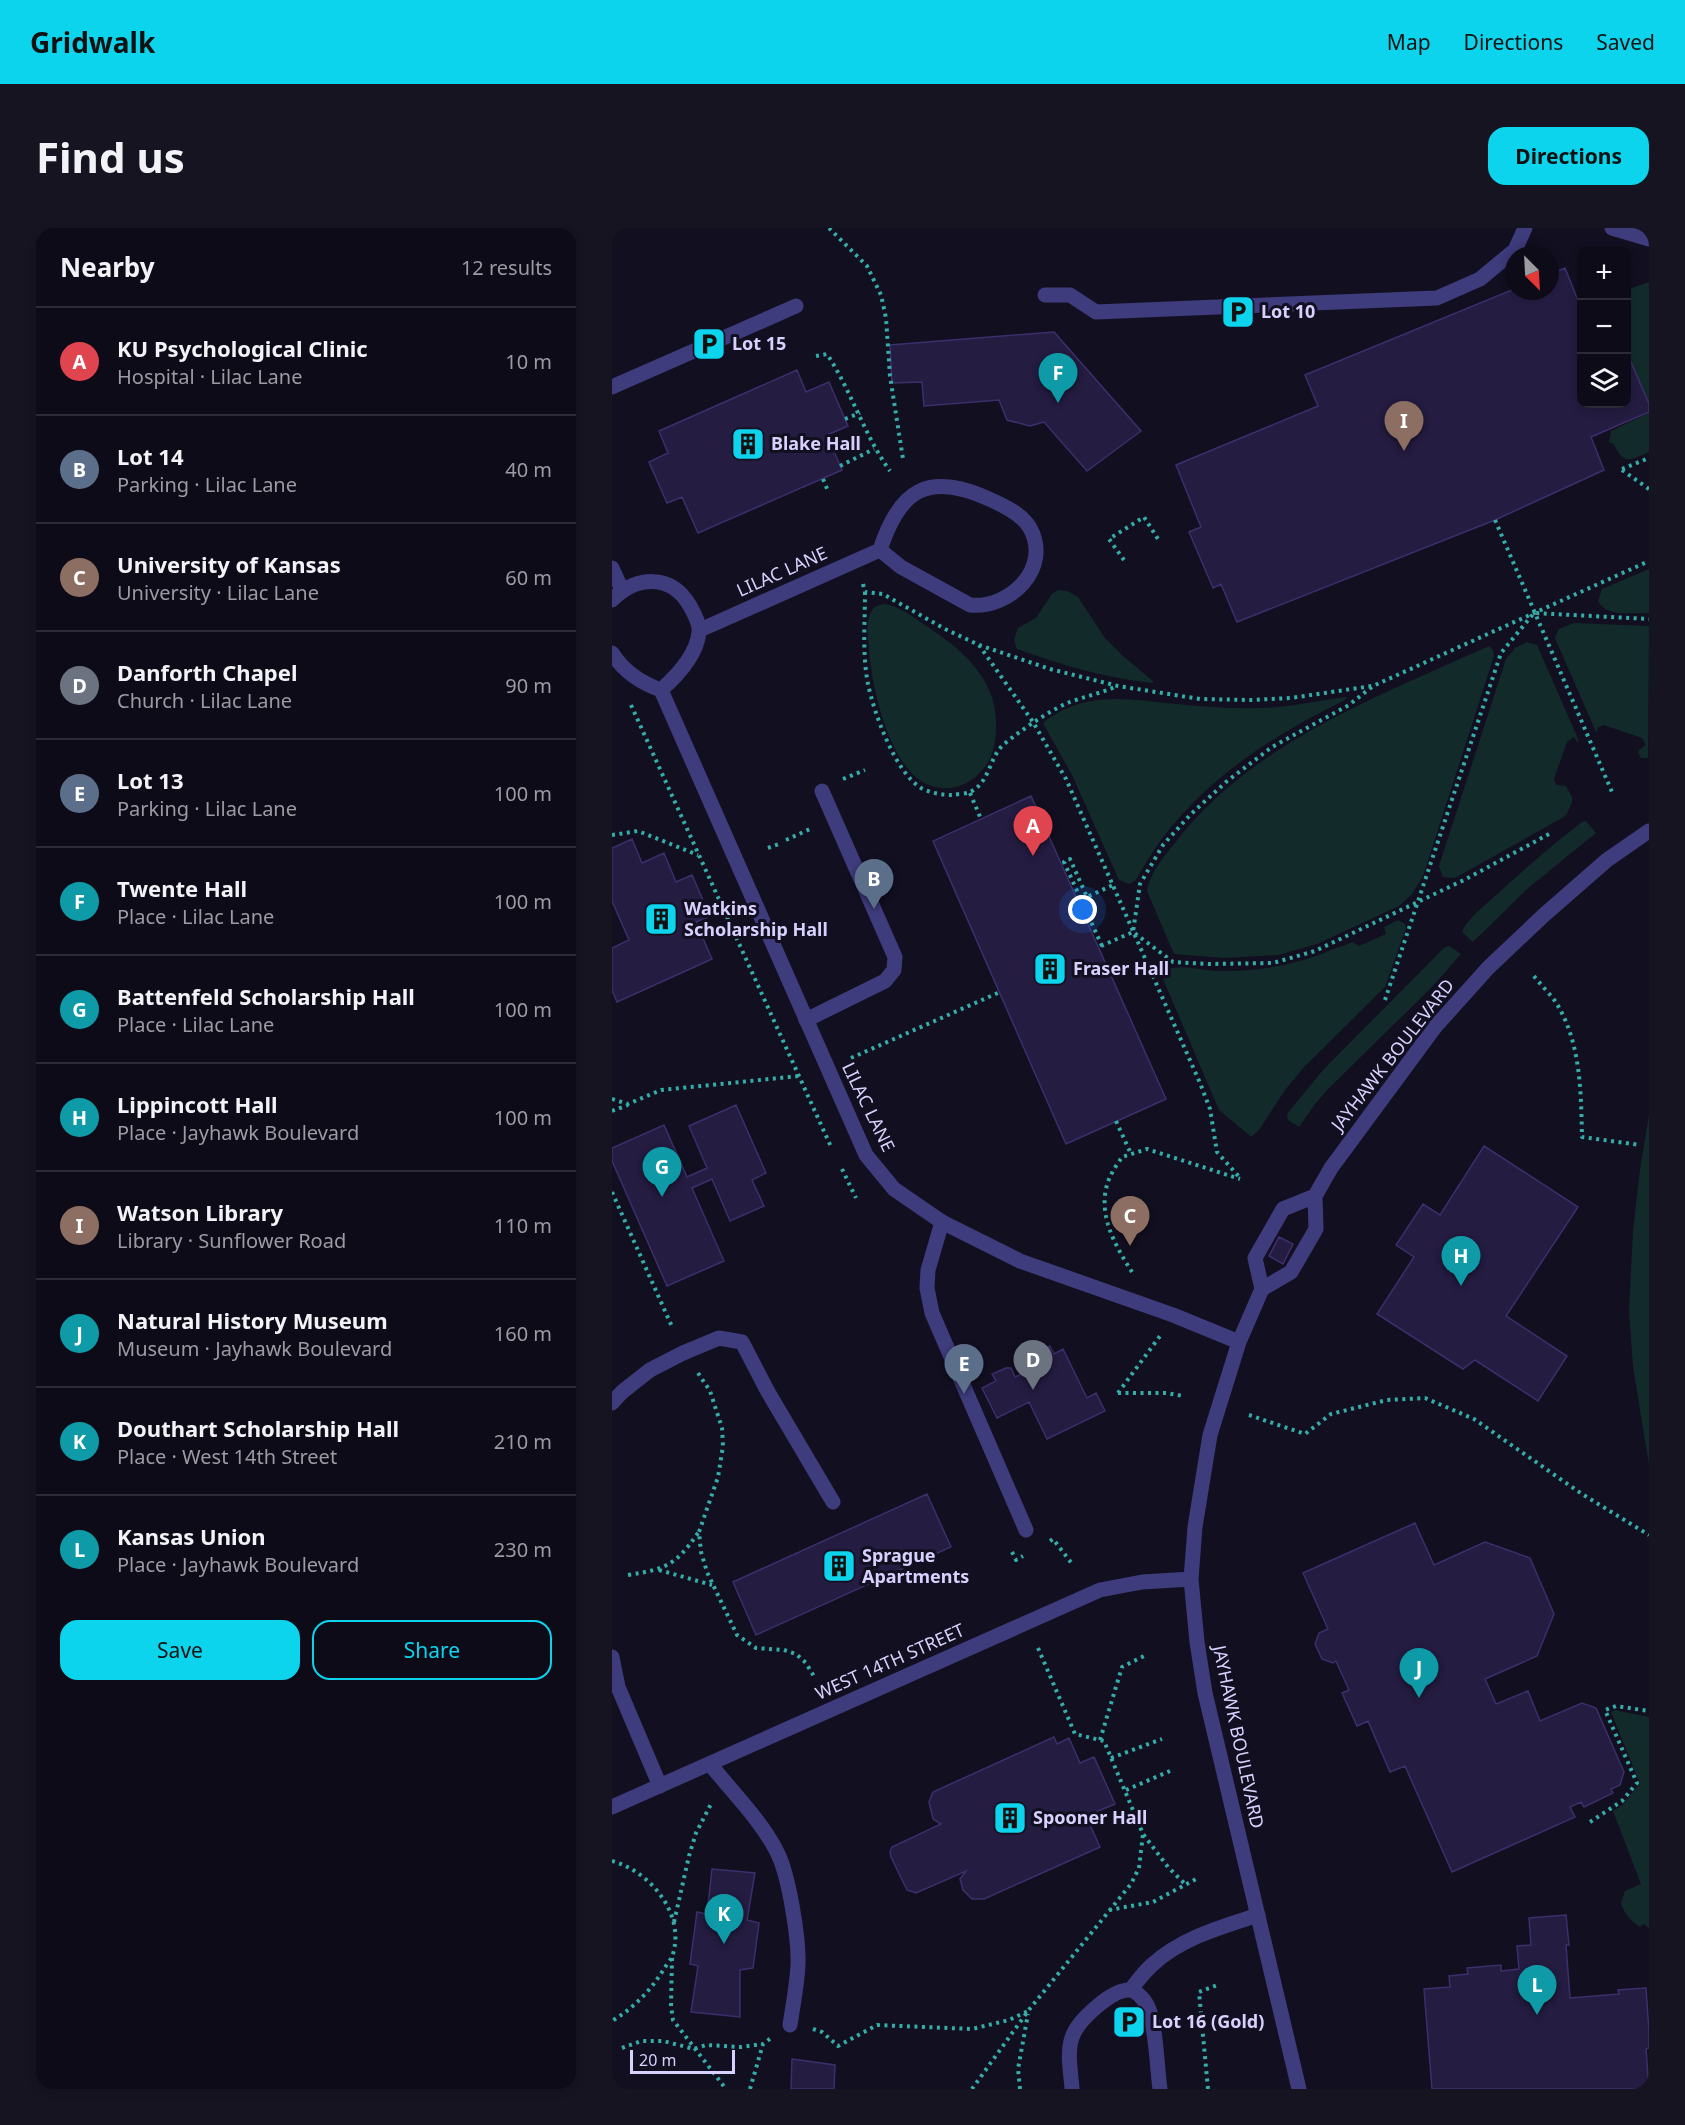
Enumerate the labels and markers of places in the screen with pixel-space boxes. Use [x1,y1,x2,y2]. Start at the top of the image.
parking icon: Lot 10 [1220,294,1256,330]
place label: Lot 10 [1261,299,1315,323]
parking icon: Lot 15 [691,326,727,362]
place label: Lot 15 [732,331,786,355]
pin: F [1038,354,1078,403]
pin: I [1384,402,1424,451]
building icon: Blake Hall [730,426,766,462]
place label: Blake Hall [771,431,861,455]
pin: A [1014,806,1052,856]
pin: B [854,860,894,909]
place label: Watkins Scholarship Hall [684,896,828,941]
building icon: Watkins Scholarship Hall [643,901,679,937]
building icon: Fraser Hall [1032,951,1068,987]
place label: Fraser Hall [1073,956,1169,980]
pin: G [643,1148,682,1197]
pin: C [1110,1196,1150,1246]
pin: H [1442,1236,1480,1286]
pin: D [1014,1340,1052,1390]
pin: E [944,1344,984,1394]
place label: Sprague Apartments [862,1543,969,1588]
building icon: Sprague Apartments [821,1548,857,1584]
pin: J [1400,1648,1438,1698]
building icon: Spooner Hall [992,1800,1028,1836]
place label: Spooner Hall [1033,1805,1147,1829]
pin: K [704,1894,744,1944]
pin: L [1518,1966,1556,2015]
parking icon: Lot 16 (Gold) [1111,2004,1147,2040]
place label: Lot 16 (Gold) [1152,2009,1264,2033]

